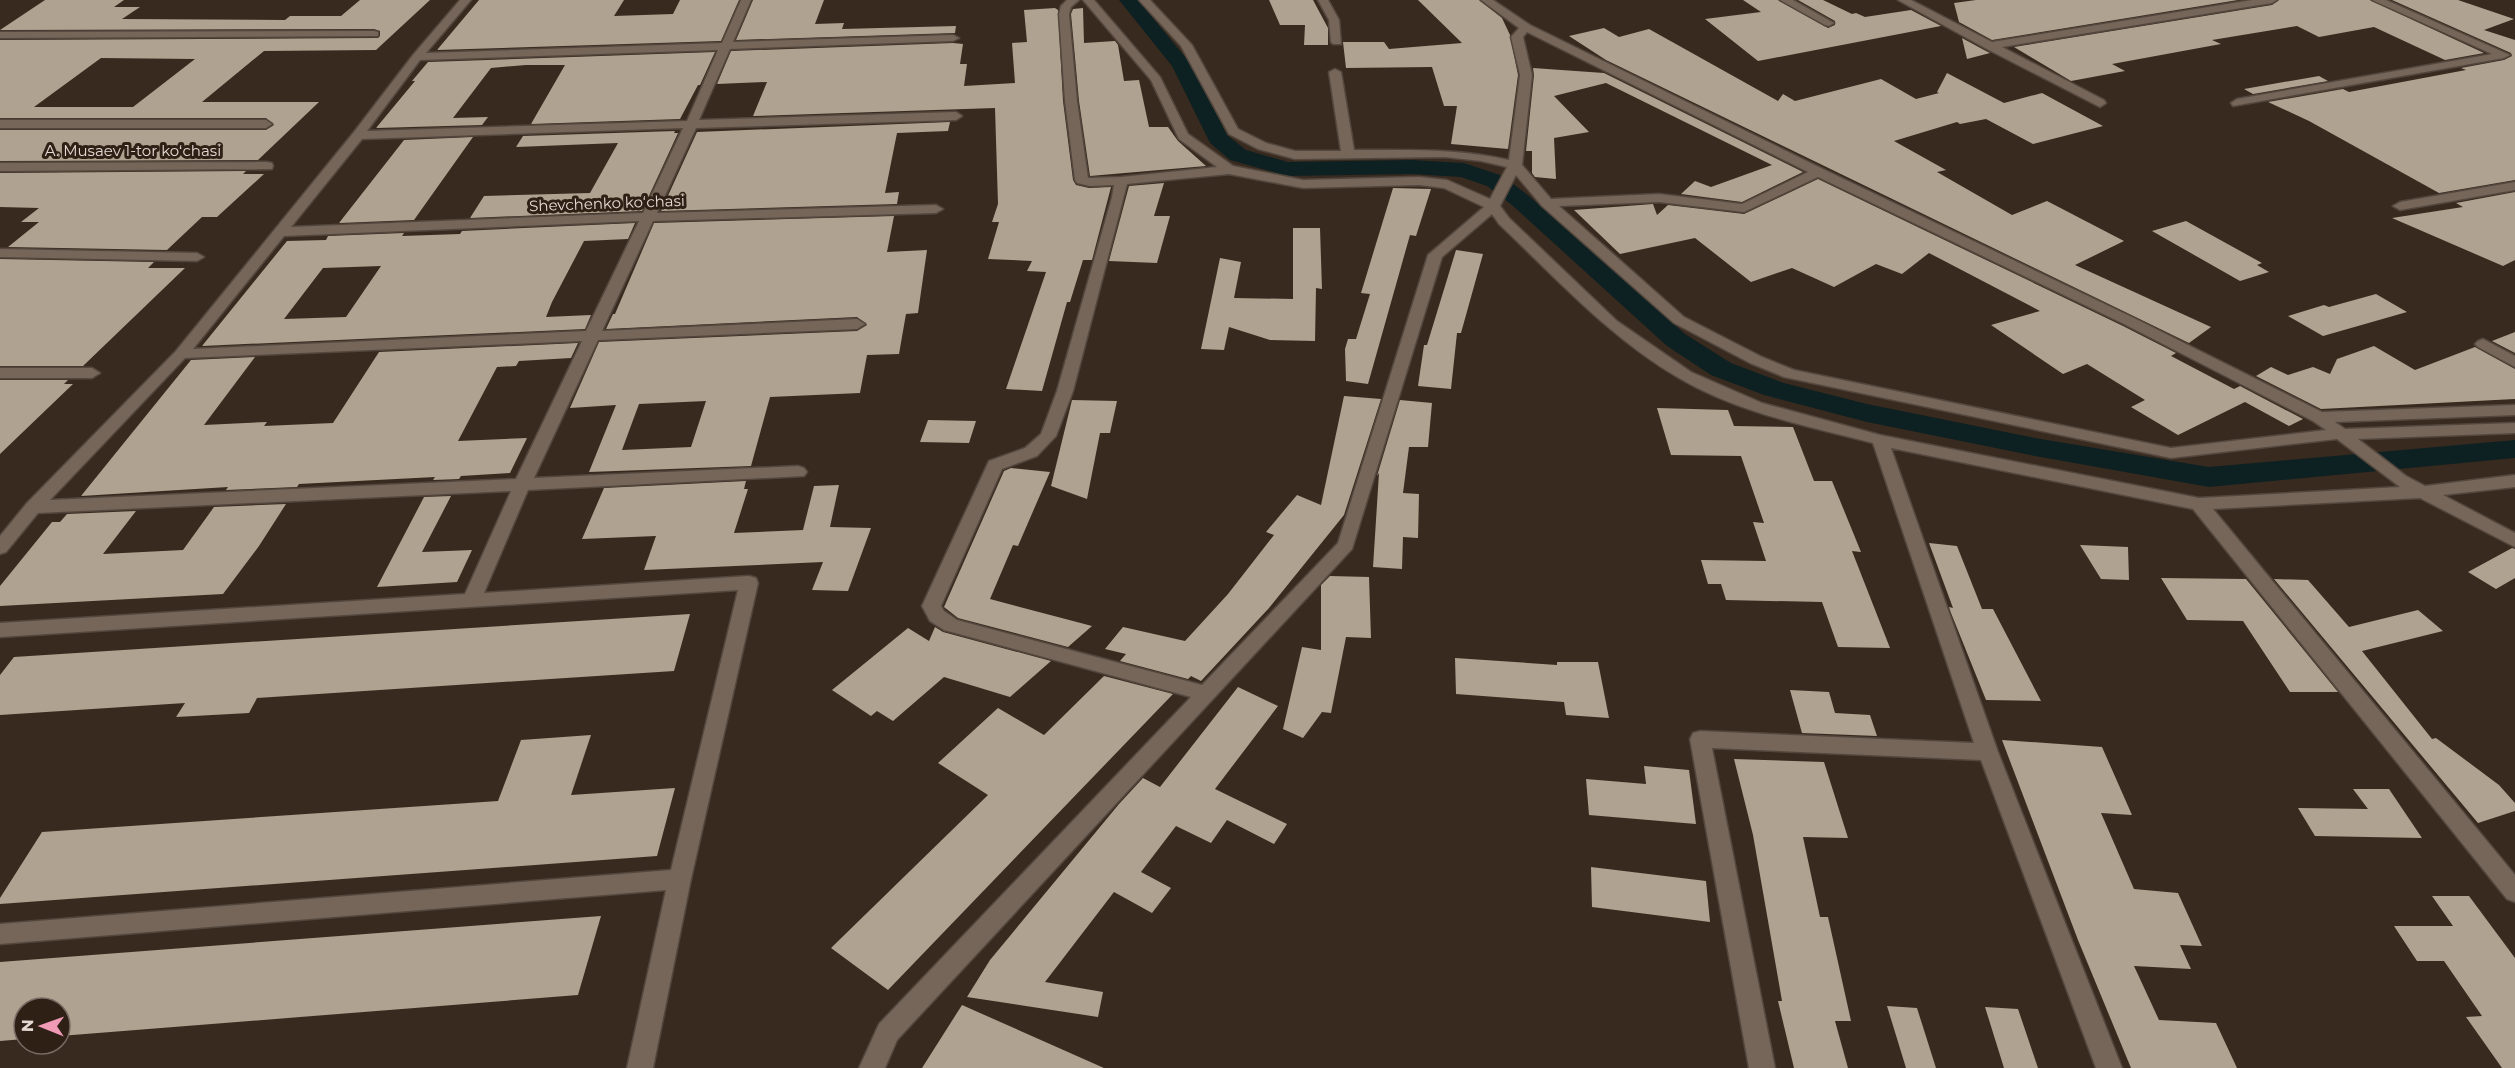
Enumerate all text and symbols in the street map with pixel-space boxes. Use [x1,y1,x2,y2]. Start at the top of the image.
street label: A. Musaev 1-tor koʻchasi [45,141,221,160]
street label: Shevchenko koʻchasi [529,191,685,215]
north arrow [12,996,72,1056]
text: N [18,1019,37,1032]

